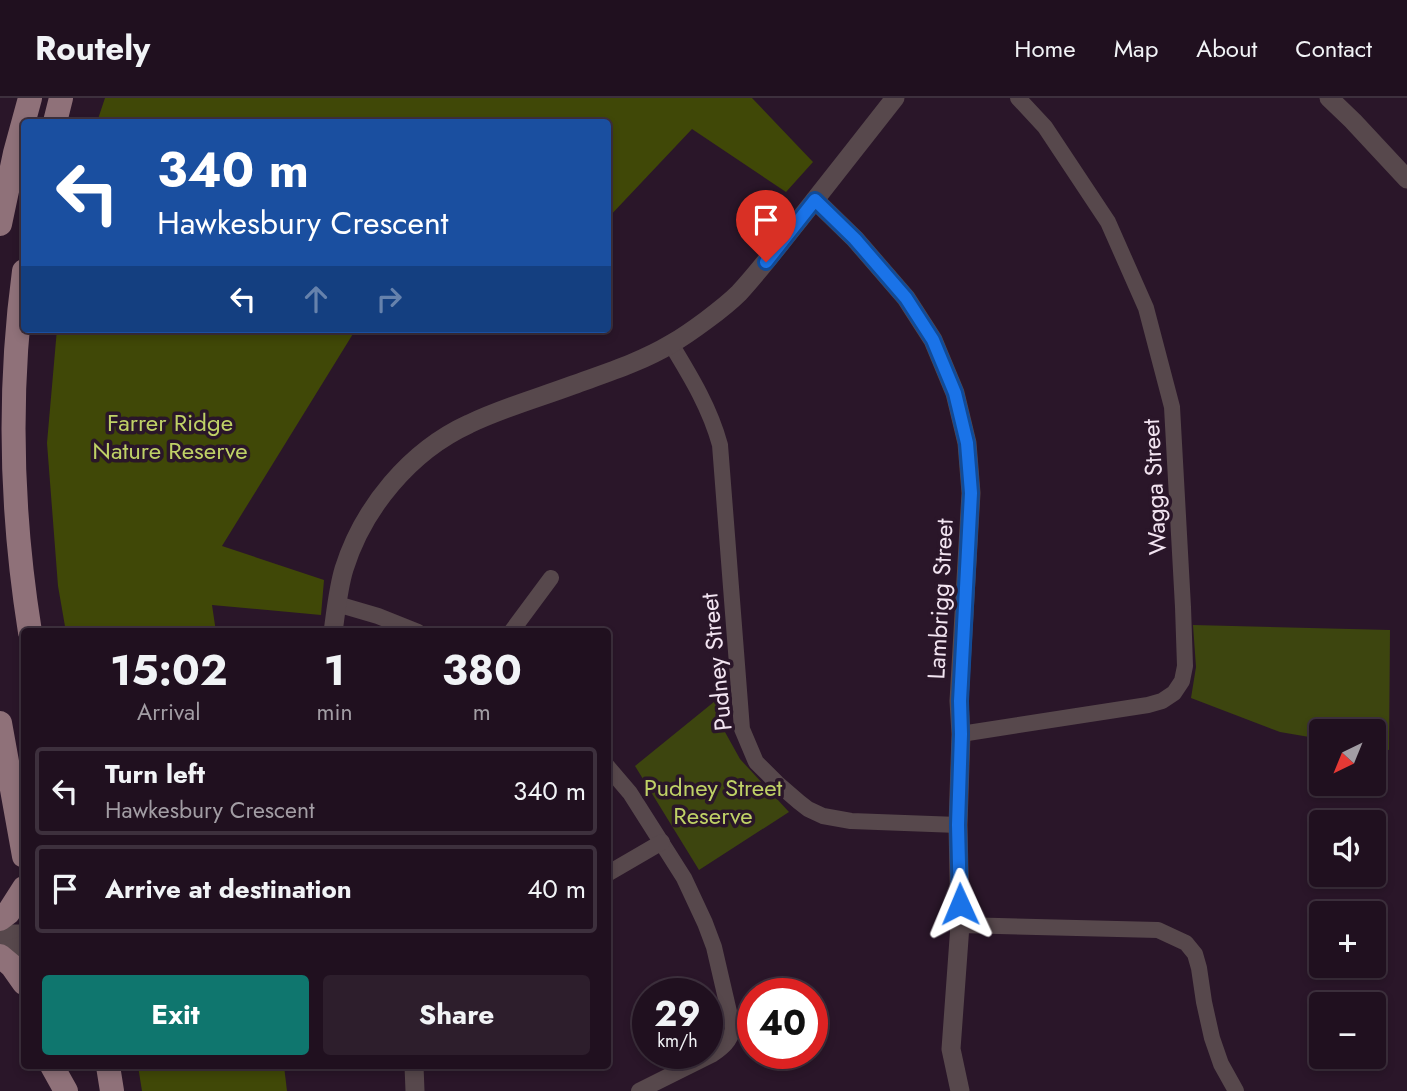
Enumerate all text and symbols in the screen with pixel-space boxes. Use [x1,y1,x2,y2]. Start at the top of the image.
text: Routely [35,25,150,72]
text: Home [1014,31,1076,66]
text: Map [1114,31,1158,66]
text: About [1196,31,1257,66]
text: Contact [1295,31,1372,66]
text: 340 m [157,135,309,205]
icon: left [42,147,133,238]
pin [736,190,796,262]
text: Hawkesbury Crescent [157,200,449,246]
icon: arrive [747,201,785,239]
icon: left [224,280,262,318]
icon: ahead [297,280,335,318]
icon: right [370,280,408,318]
park label: Farrer Ridge Nature Reserve [92,405,248,468]
street label: Wagga Street [1133,418,1175,556]
street label: Lambrigg Street [918,517,962,680]
street label: Pudney Street [691,591,741,733]
text: 15:02 [110,640,227,701]
text: 1 [324,640,345,701]
text: 380 [442,640,522,701]
text: Arrival [137,695,200,729]
text: min [317,695,353,729]
text: m [473,695,491,729]
north arrow [1309,719,1386,796]
map controls [1309,719,1386,1069]
text: Turn left [105,755,205,793]
park label: Pudney Street Reserve [644,770,783,833]
icon: left [46,772,84,810]
text: 340 m [513,772,586,810]
text: Hawkesbury Crescent [105,793,315,827]
button: sound [1309,810,1386,887]
position arrow [923,867,997,941]
icon: arrive [46,870,84,908]
text: Arrive at destination [105,870,352,908]
text: 40 m [527,870,586,908]
button: + [1309,901,1386,978]
button: Exit [42,975,309,1055]
button: Share [323,975,590,1055]
speed limit sign: 40 [737,978,828,1069]
text: 29 [654,989,701,1039]
button: − [1309,992,1386,1069]
text: km/h [657,1028,698,1054]

